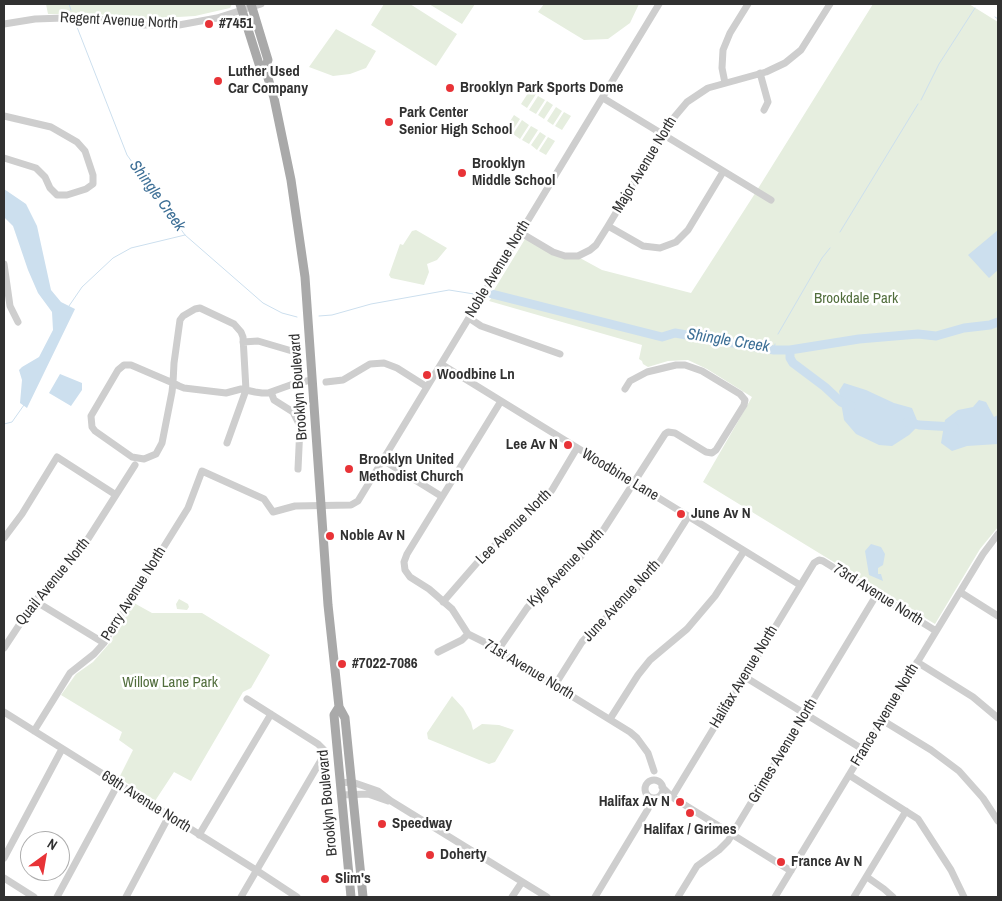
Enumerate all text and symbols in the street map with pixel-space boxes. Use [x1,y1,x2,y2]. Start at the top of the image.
street label: Regent Avenue North [60,9,178,33]
place label: #7451 [219,15,253,33]
marker: #7451 [203,18,215,30]
place label: Luther Used Car Company [228,63,308,98]
marker: Luther Used Car Company [212,75,224,87]
place label: Brooklyn Park Sports Dome [460,79,623,97]
marker: Brooklyn Park Sports Dome [444,82,456,94]
place label: Park Center Senior High School [399,104,512,139]
street label: Major Avenue North [609,114,681,216]
marker: Park Center Senior High School [383,116,395,128]
place label: Brooklyn Middle School [472,155,555,190]
water label: Shingle Creek [125,157,189,235]
marker: Brooklyn Middle School [456,167,468,179]
street label: Noble Avenue North [462,217,534,321]
park label: Brookdale Park [814,290,898,308]
water label: Shingle Creek [685,325,771,357]
street label: Brooklyn Boulevard [286,333,312,441]
place label: Woodbine Ln [437,366,515,384]
marker: Woodbine Ln [421,369,433,381]
place label: Lee Av N [506,436,558,454]
marker: Lee Av N [562,439,574,451]
street label: Woodbine Lane [578,445,662,505]
place label: Brooklyn United Methodist Church [359,451,464,486]
marker: Brooklyn United Methodist Church [343,463,355,475]
street label: Lee Avenue North [473,486,555,568]
place label: June Av N [691,505,751,523]
marker: June Av N [675,508,687,520]
street label: Kyle Avenue North [524,525,608,611]
place label: Noble Av N [340,527,405,545]
marker: Noble Av N [324,530,336,542]
street label: Quail Avenue North [12,534,94,630]
street label: Perry Avenue North [98,544,170,644]
street label: June Avenue North [580,556,664,646]
street label: 73rd Avenue North [830,560,926,630]
street label: Halifax Avenue North [706,622,782,732]
street label: 71st Avenue North [481,636,577,704]
place label: #7022-7086 [352,655,418,673]
marker: #7022-7086 [336,658,348,670]
street label: France Avenue North [847,660,923,770]
park label: Willow Lane Park [122,674,218,692]
street label: Grimes Avenue North [745,695,821,807]
street label: Brooklyn Boulevard [314,749,342,857]
street label: 69th Avenue North [98,767,194,837]
place label: Halifax Av N [599,793,670,811]
marker: Halifax Av N [674,796,686,808]
marker: Halifax / Grimes [684,807,696,819]
place label: Speedway [392,815,452,833]
marker: Speedway [376,818,388,830]
place label: Halifax / Grimes [644,821,736,839]
north arrow [20,831,70,881]
text: N [44,834,61,854]
place label: Doherty [440,846,486,864]
marker: Doherty [424,849,436,861]
place label: France Av N [791,853,862,871]
marker: France Av N [775,856,787,868]
place label: Slim's [335,870,371,888]
marker: Slim's [319,873,331,885]

